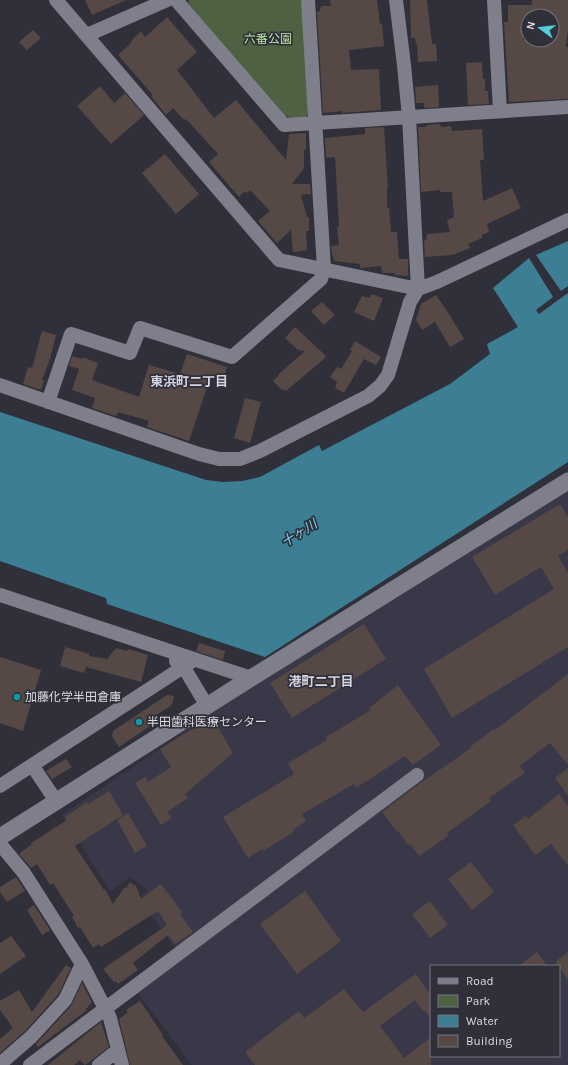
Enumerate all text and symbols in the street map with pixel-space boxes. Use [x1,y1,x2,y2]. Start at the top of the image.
north arrow [520,8,560,48]
text: N [524,20,538,31]
park label: 六番公園 [244,32,292,46]
district label: 東浜町二丁目 [150,374,228,389]
water label: 十ヶ川 [278,515,321,550]
district label: 港町二丁目 [288,674,354,689]
place label: 加藤化学半田倉庫 [25,690,121,704]
marker: 加藤化学半田倉庫 [12,692,22,702]
place label: 半田歯科医療センター [147,715,267,729]
marker: 半田歯科医療センター [134,717,144,727]
legend [430,965,560,1057]
text: Road [466,974,494,988]
text: Park [466,994,491,1008]
text: Water [466,1014,499,1028]
text: Building [466,1034,513,1048]

